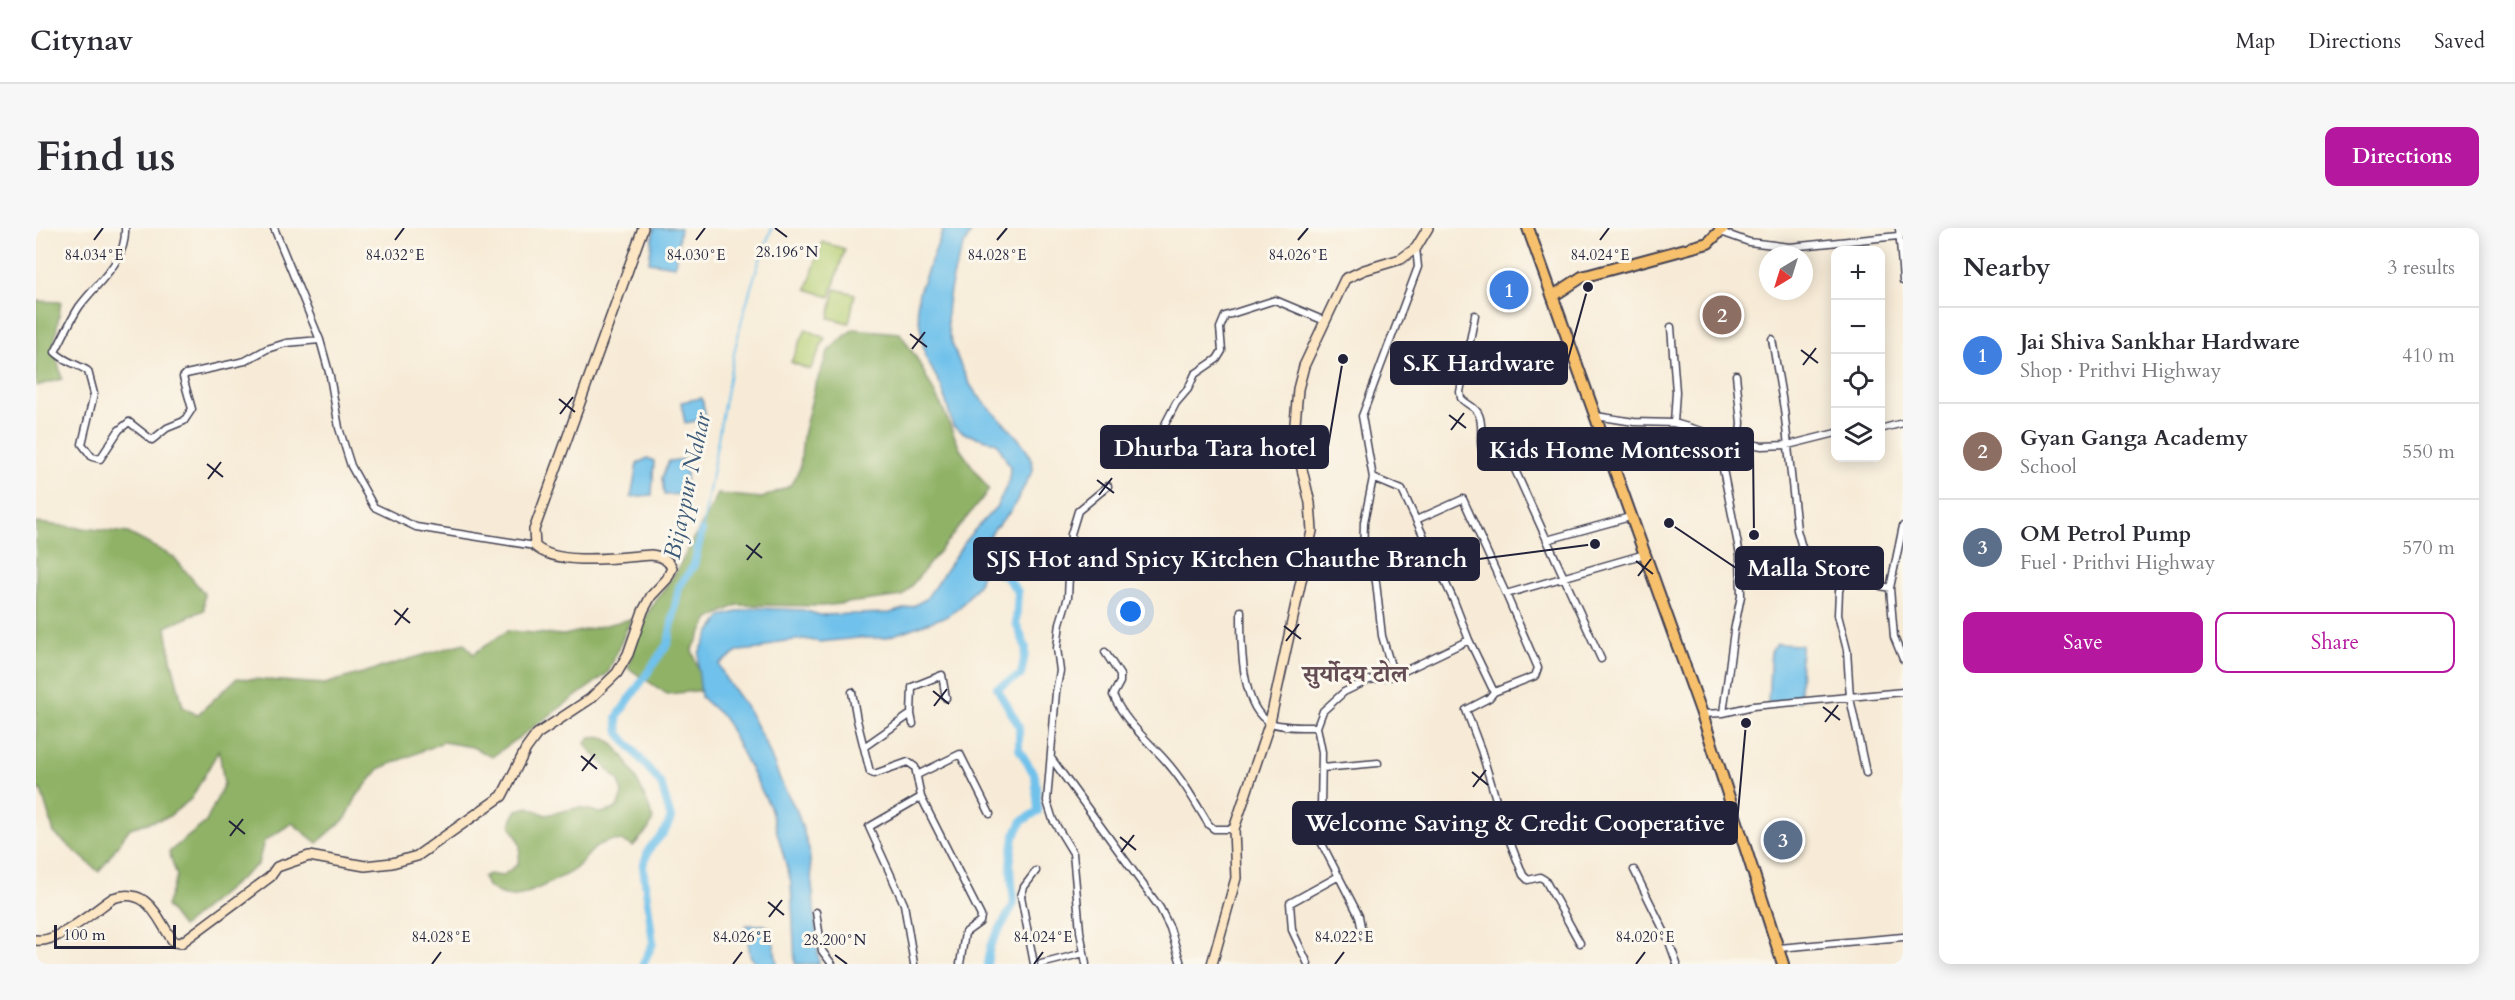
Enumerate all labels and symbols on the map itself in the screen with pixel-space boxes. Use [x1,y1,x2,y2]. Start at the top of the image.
text: 28.196°N [756,242,819,262]
text: 84.034°E [64,245,124,265]
text: 84.032°E [365,245,425,265]
text: 84.030°E [666,245,726,265]
text: 84.028°E [967,245,1027,265]
text: 84.026°E [1268,245,1328,265]
text: 84.024°E [1570,245,1630,265]
north arrow [1759,246,1813,300]
pin: 1 [1490,268,1528,312]
pin: 2 [1702,292,1742,338]
callout: S.K Hardware [1391,342,1567,384]
text: S.K Hardware [1403,347,1555,380]
water label: Bijaypur Nahar [656,409,719,562]
callout: Dhurba Tara hotel [1101,426,1328,468]
callout: Kids Home Montessori [1478,428,1753,470]
text: Dhurba Tara hotel [1114,432,1316,465]
text: Kids Home Montessori [1489,434,1741,467]
callout: SJS Hot and Spicy Kitchen Chauthe Branch [974,538,1479,580]
text: SJS Hot and Spicy Kitchen Chauthe Branch [986,543,1468,576]
callout: Malla Store [1736,547,1883,589]
text: Malla Store [1747,552,1871,585]
your location [1116,597,1145,626]
district label: सुर्योदय टोल [1300,658,1409,691]
callout: Welcome Saving & Credit Cooperative [1293,802,1737,844]
text: Welcome Saving & Credit Cooperative [1304,807,1725,840]
pin: 3 [1764,818,1802,862]
scale bar [54,922,176,950]
text: 84.028°E [411,927,471,947]
text: 84.026°E [712,927,772,947]
text: 84.024°E [1013,927,1073,947]
text: 84.022°E [1314,927,1374,947]
text: 84.020°E [1615,927,1675,947]
text: 28.200°N [804,930,867,950]

